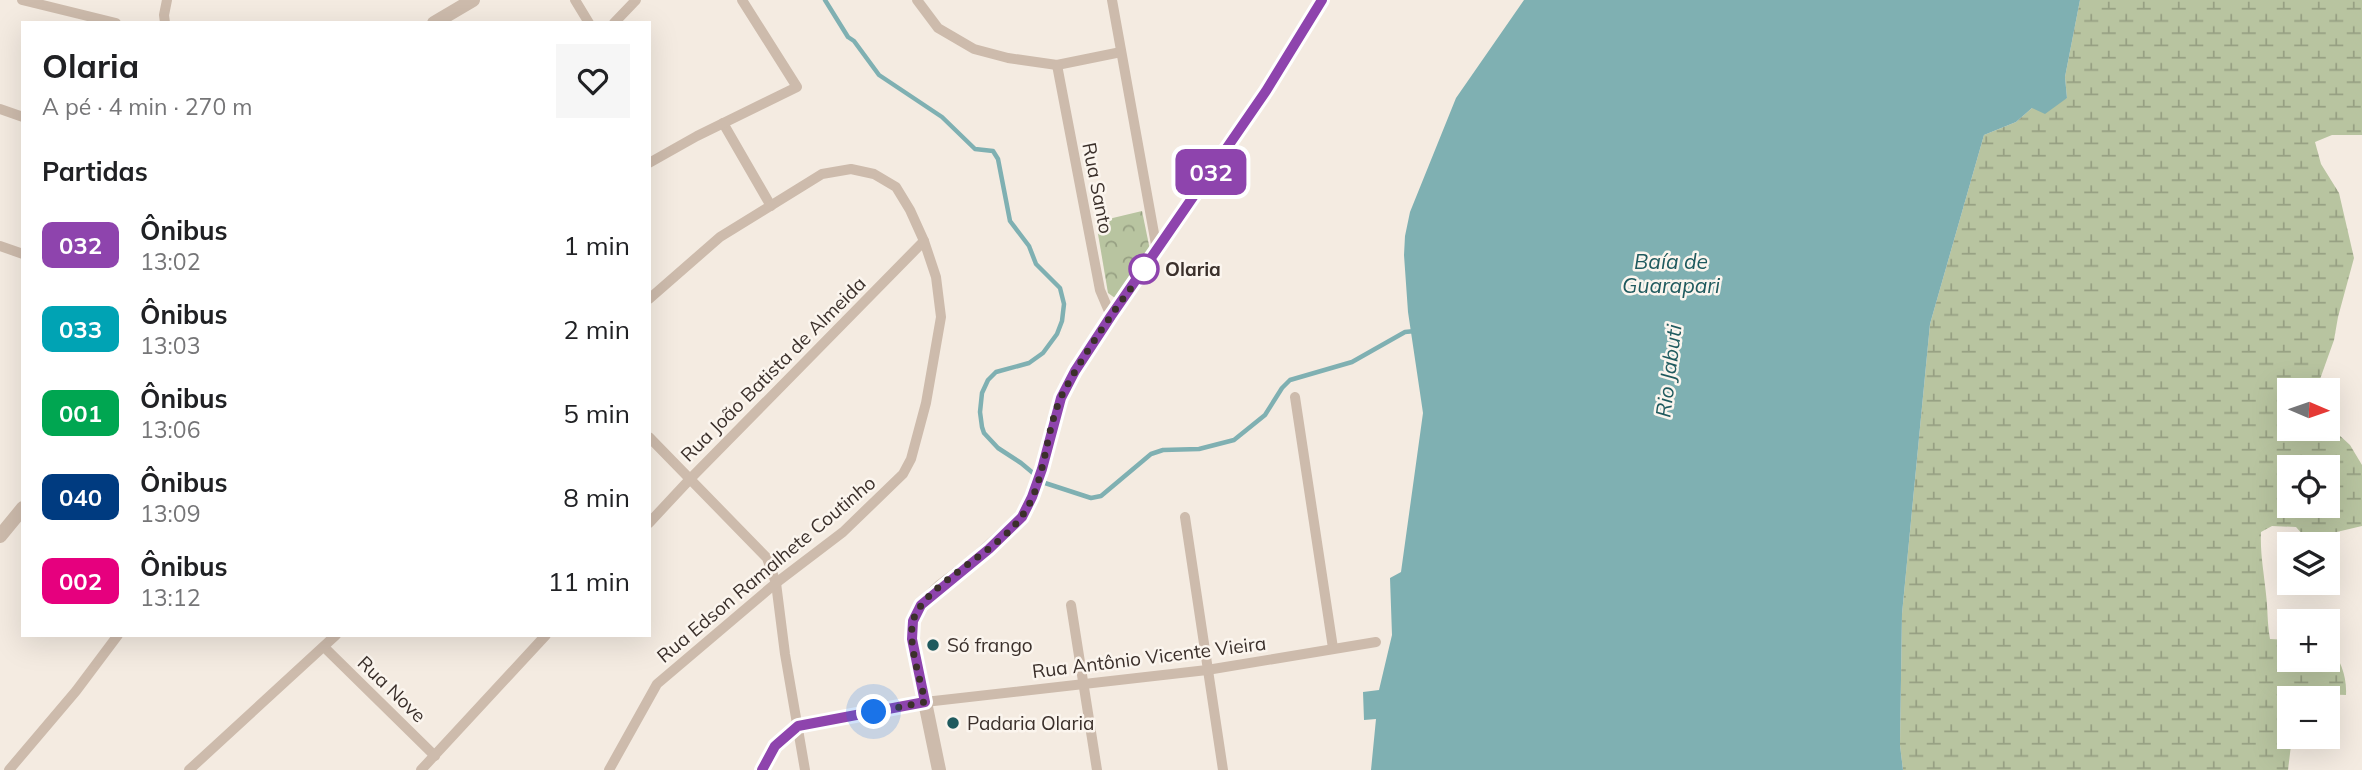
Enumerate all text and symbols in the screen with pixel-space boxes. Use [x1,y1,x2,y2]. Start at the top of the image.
button: heart [556,44,630,118]
text: Olaria [42,45,139,86]
text: A pé · 4 min · 270 m [42,92,252,121]
street label: Rua Santo [1077,140,1119,236]
line badge: 032 [1171,149,1251,195]
text: Partidas [42,155,148,188]
text: 032 [1189,157,1233,187]
text: Ônibus [140,214,228,247]
text: 1 min [563,229,630,262]
text: 032 [59,230,102,260]
text: 13:02 [140,247,200,276]
water label: Baía de Guarapari [1622,248,1721,298]
marker: Olaria [1129,254,1159,284]
place label: Olaria [1165,257,1221,281]
street label: Rua João Batista de Almeida [675,271,871,467]
text: Ônibus [140,298,228,331]
text: 2 min [563,313,630,346]
text: 033 [59,314,102,344]
water label: Rio Jabuti [1649,322,1687,419]
text: 13:03 [140,331,200,360]
north arrow [2277,378,2340,441]
map controls [2277,378,2340,749]
text: Ônibus [140,382,228,415]
text: 5 min [563,397,630,430]
text: 001 [59,398,102,428]
text: 13:06 [140,415,200,444]
button: locate [2277,455,2340,518]
text: Ônibus [140,466,228,499]
street label: Rua Edson Ramalhete Coutinho [652,470,880,668]
text: 8 min [563,481,630,514]
text: 040 [59,482,102,512]
text: 13:09 [140,499,200,528]
button: layers [2277,532,2340,595]
text: Ônibus [140,550,228,583]
text: 11 min [548,565,630,598]
text: 002 [59,566,102,596]
text: 13:12 [140,583,200,612]
button: + [2277,609,2340,672]
street label: Rua Antônio Vicente Vieira [1031,631,1267,683]
place label: Só frango [947,633,1033,657]
marker: Só frango [925,637,941,653]
street label: Rua Nove [353,651,431,727]
button: − [2277,686,2340,749]
your location [856,694,891,729]
place label: Padaria Olaria [967,711,1094,735]
marker: Padaria Olaria [945,715,961,731]

